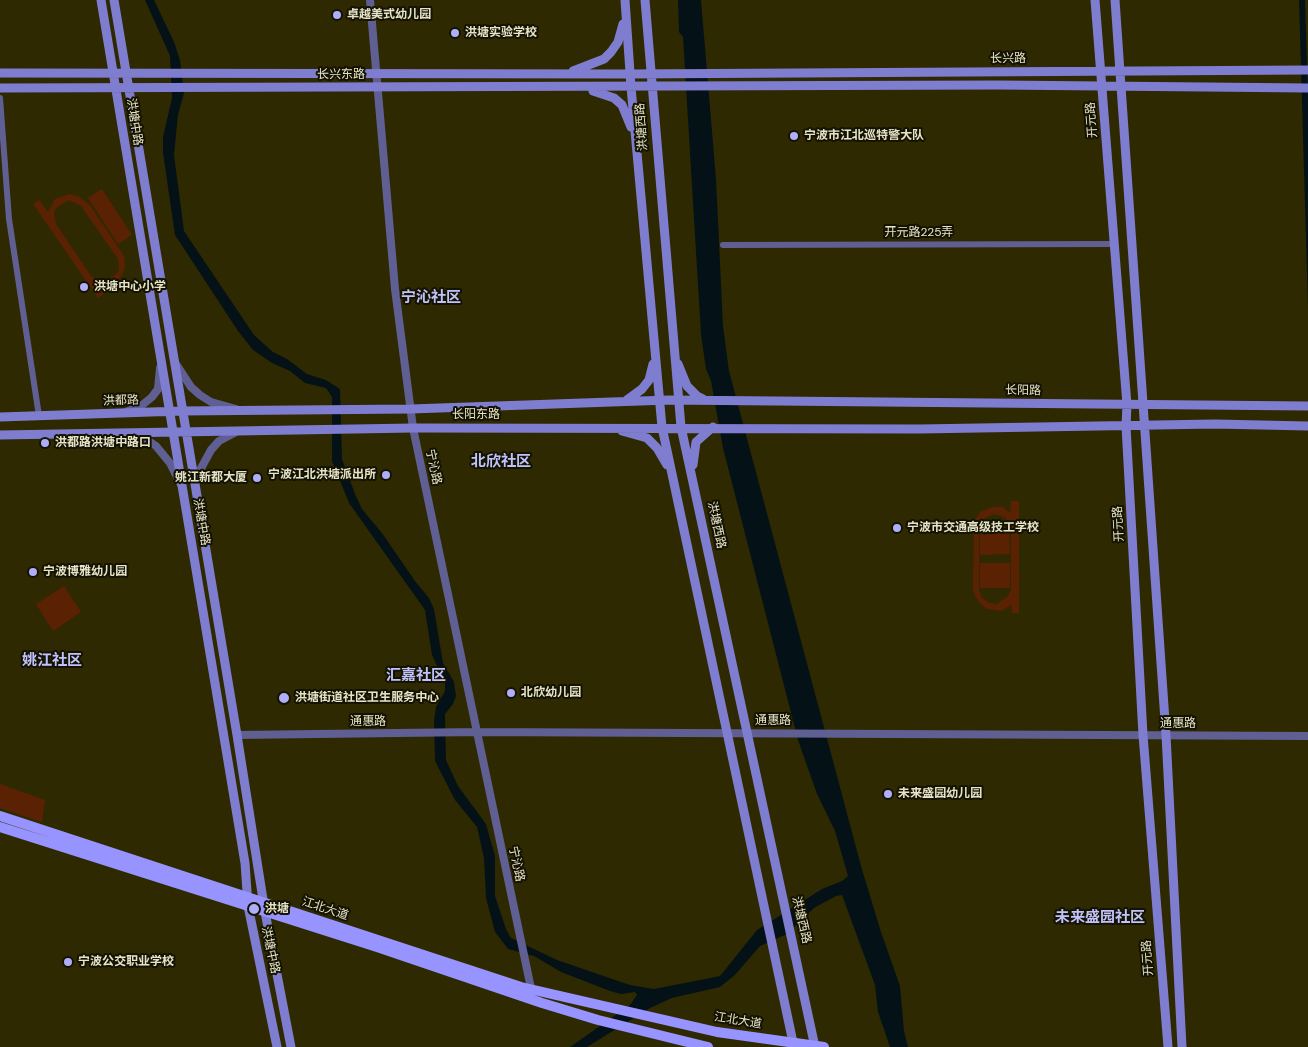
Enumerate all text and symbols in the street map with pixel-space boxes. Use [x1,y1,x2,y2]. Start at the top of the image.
place label: 卓越美式幼儿园 [347,8,431,22]
marker: 卓越美式幼儿园 [331,9,343,21]
place label: 洪塘实验学校 [465,26,537,40]
marker: 洪塘实验学校 [449,27,461,39]
street label: 长兴路 [990,52,1026,66]
street label: 长兴东路 [317,68,365,82]
street label: 洪塘中路 [123,97,145,147]
street label: 开元路 [1084,102,1100,138]
street label: 洪塘西路 [633,103,651,151]
place label: 宁波市江北巡特警大队 [804,129,924,143]
marker: 宁波市江北巡特警大队 [788,130,800,142]
street label: 开元路225弄 [884,226,954,240]
place label: 洪塘中心小学 [94,280,166,294]
marker: 洪塘中心小学 [78,281,90,293]
district label: 宁沁社区 [401,289,461,307]
street label: 长阳路 [1005,383,1041,399]
street label: 洪都路 [103,393,139,409]
street label: 长阳东路 [452,408,500,422]
place label: 洪都路洪塘中路口 [55,436,151,450]
marker: 洪都路洪塘中路口 [39,437,51,449]
street label: 宁沁路 [422,448,444,486]
district label: 北欣社区 [471,453,531,471]
place label: 宁波江北洪塘派出所 [268,468,376,482]
marker: 宁波江北洪塘派出所 [380,469,392,481]
place label: 姚江新都大厦 [175,471,247,485]
marker: 姚江新都大厦 [251,472,263,484]
street label: 洪塘中路 [190,497,212,547]
street label: 洪塘西路 [704,500,728,550]
street label: 开元路 [1111,506,1127,542]
place label: 宁波市交通高级技工学校 [907,521,1039,535]
marker: 宁波市交通高级技工学校 [891,522,903,534]
place label: 宁波博雅幼儿园 [43,565,127,579]
marker: 宁波博雅幼儿园 [27,566,39,578]
district label: 姚江社区 [22,652,82,670]
district label: 汇嘉社区 [386,667,446,685]
place label: 北欣幼儿园 [521,686,581,700]
marker: 北欣幼儿园 [505,687,517,699]
marker: 洪塘街道社区卫生服务中心 [277,691,291,705]
place label: 洪塘街道社区卫生服务中心 [295,691,439,705]
street label: 通惠路 [755,714,791,728]
street label: 通惠路 [350,715,386,729]
street label: 通惠路 [1160,717,1196,731]
place label: 未来盛园幼儿园 [898,787,982,801]
marker: 未来盛园幼儿园 [882,788,894,800]
street label: 宁沁路 [505,845,527,883]
street label: 江北大道 [300,895,350,923]
street label: 洪塘西路 [789,895,813,945]
marker: 洪塘 [247,902,261,916]
place label: 洪塘 [265,902,289,916]
district label: 未来盛园社区 [1055,909,1145,927]
street label: 洪塘中路 [258,925,282,975]
street label: 开元路 [1140,940,1156,976]
place label: 宁波公交职业学校 [78,955,174,969]
marker: 宁波公交职业学校 [62,956,74,968]
street label: 江北大道 [713,1010,763,1032]

